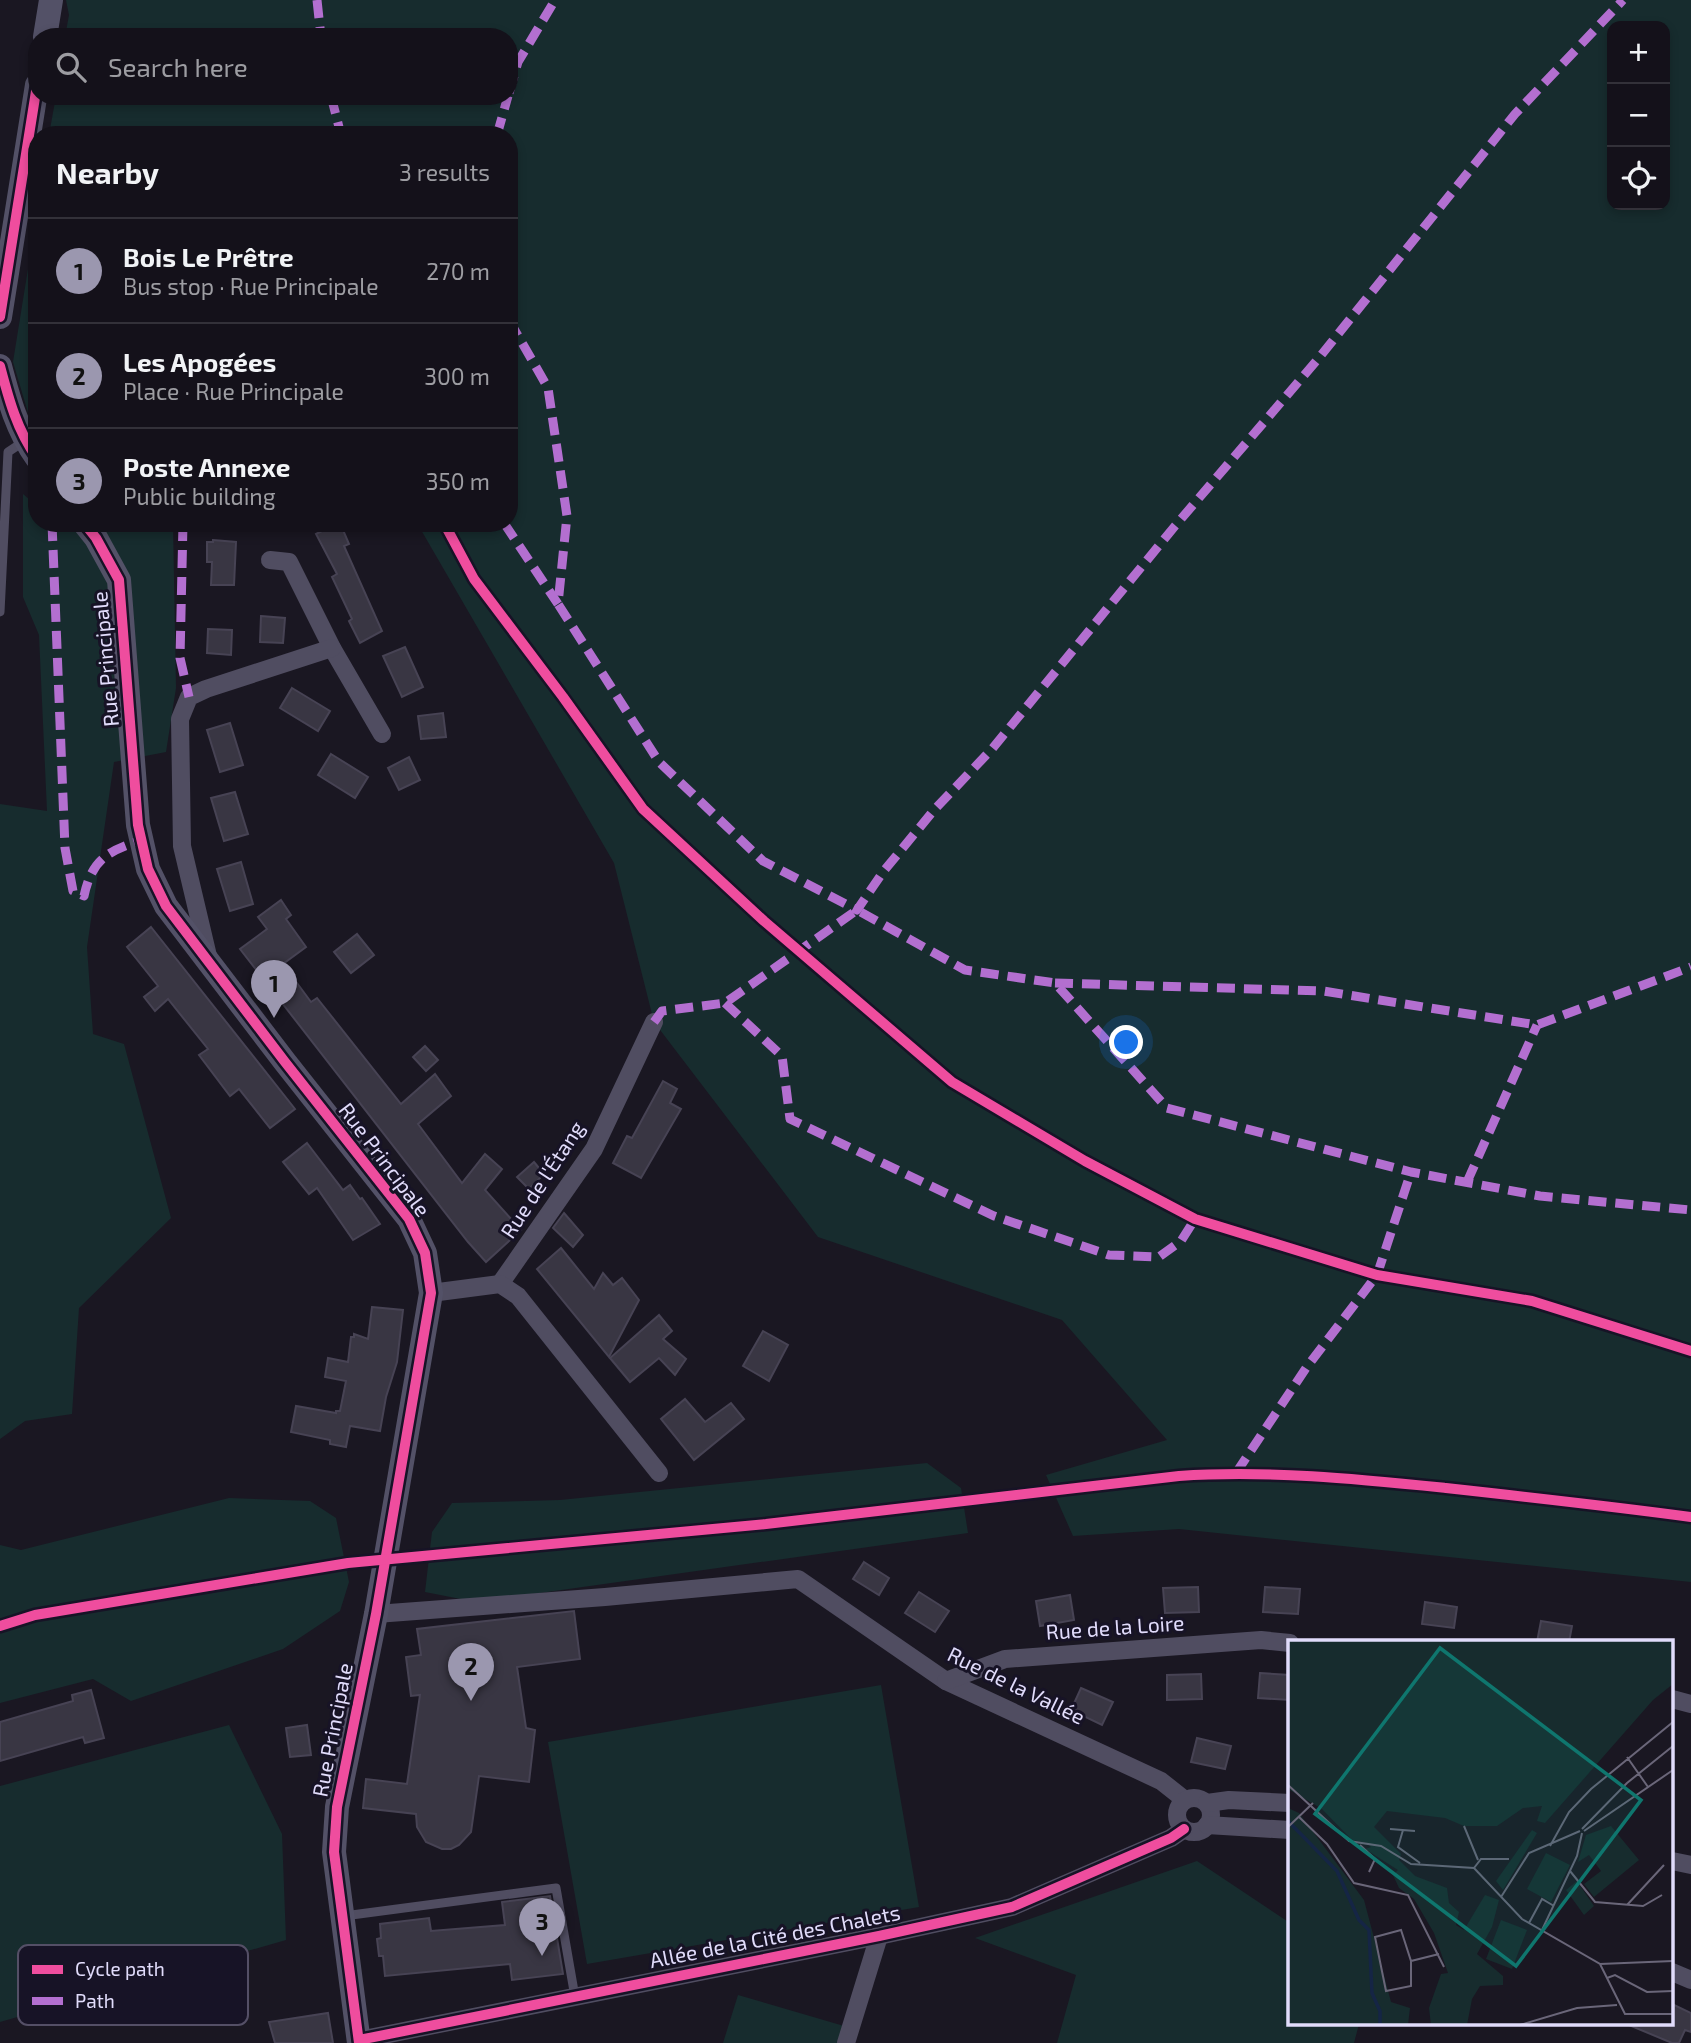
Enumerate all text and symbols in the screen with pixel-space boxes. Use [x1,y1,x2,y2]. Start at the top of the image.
map controls [1607,21,1670,210]
button: + [1607,21,1670,84]
search box [28,28,518,105]
icon: search [52,48,90,86]
text: Search here [108,51,248,82]
button: − [1607,84,1670,147]
button: locate [1607,147,1670,210]
text: Nearby [56,154,159,190]
text: 3 results [399,158,490,186]
text: Bois Le Prêtre [123,241,294,272]
text: 1 [74,257,84,285]
text: 270 m [426,257,490,285]
text: Bus stop · Rue Principale [123,272,378,300]
text: Les Apogées [123,346,276,377]
text: 2 [72,362,86,390]
text: 300 m [424,362,490,390]
text: Place · Rue Principale [123,377,344,405]
text: Poste Annexe [123,451,290,482]
text: 3 [72,467,86,495]
text: 350 m [426,467,490,495]
text: Public building [123,482,276,510]
street label: Rue Principale [86,590,123,728]
pin: 1 [251,960,297,1018]
your location [1109,1025,1143,1059]
street label: Rue Principale [334,1097,436,1221]
street label: Rue de l'Étang [495,1116,589,1242]
street label: Rue de la Loire [1045,1609,1185,1644]
inset map [1288,1640,1674,2025]
street label: Rue de la Vallée [944,1641,1089,1729]
pin: 2 [448,1643,494,1701]
street label: Rue Principale [306,1661,357,1799]
pin: 3 [519,1898,565,1956]
street label: Allée de la Cité des Chalets [647,1899,902,1972]
legend [18,1945,248,2025]
text: Cycle path [75,1957,165,1980]
text: Path [75,1989,115,2012]

